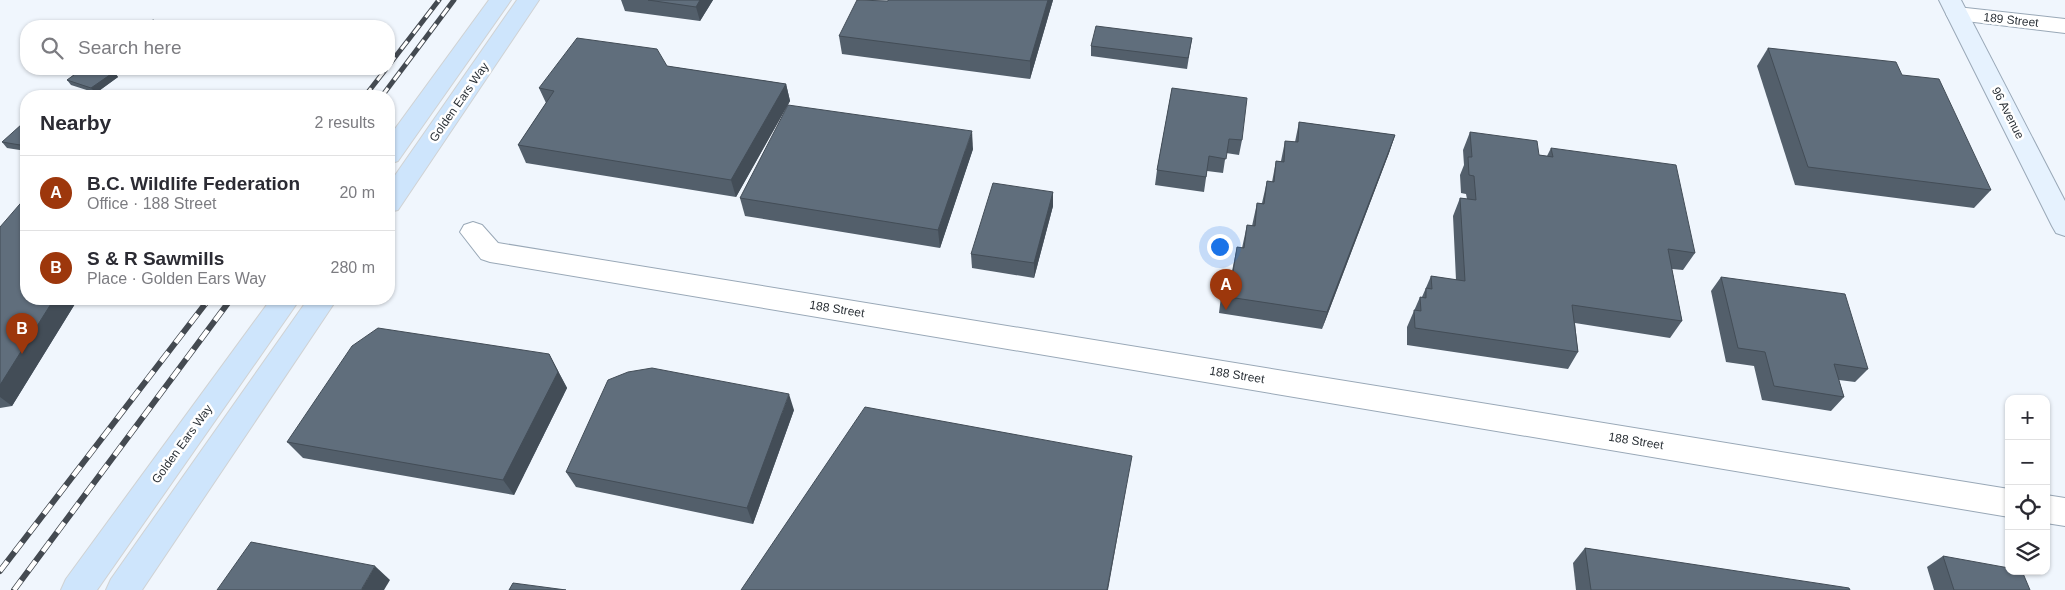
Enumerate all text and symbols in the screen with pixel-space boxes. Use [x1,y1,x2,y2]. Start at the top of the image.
street label: 189 Street [1983,10,2040,30]
search box [20,20,395,75]
icon: search [38,34,66,62]
text: Search here [78,37,182,58]
street label: Golden Ears Way [426,60,492,144]
street label: 96 Avenue [1989,85,2027,142]
text: Nearby [40,111,111,134]
text: 2 results [315,114,375,131]
text: B.C. Wildlife Federation [87,173,300,194]
text: A [50,184,62,201]
text: 20 m [339,184,375,201]
text: Office · 188 Street [87,195,217,212]
your location [1207,234,1233,260]
text: S & R Sawmills [87,248,224,269]
text: B [50,259,62,276]
text: 280 m [331,259,375,276]
pin: A [1210,269,1242,310]
text: Place · Golden Ears Way [87,270,266,287]
street label: 188 Street [809,298,866,320]
pin: B [6,313,38,354]
street label: 188 Street [1209,364,1266,386]
map controls [2005,395,2050,575]
button: + [2005,395,2050,440]
street label: Golden Ears Way [149,402,215,486]
street label: 188 Street [1608,430,1665,452]
button: − [2005,440,2050,485]
button: locate [2005,485,2050,530]
button: layers [2005,530,2050,575]

